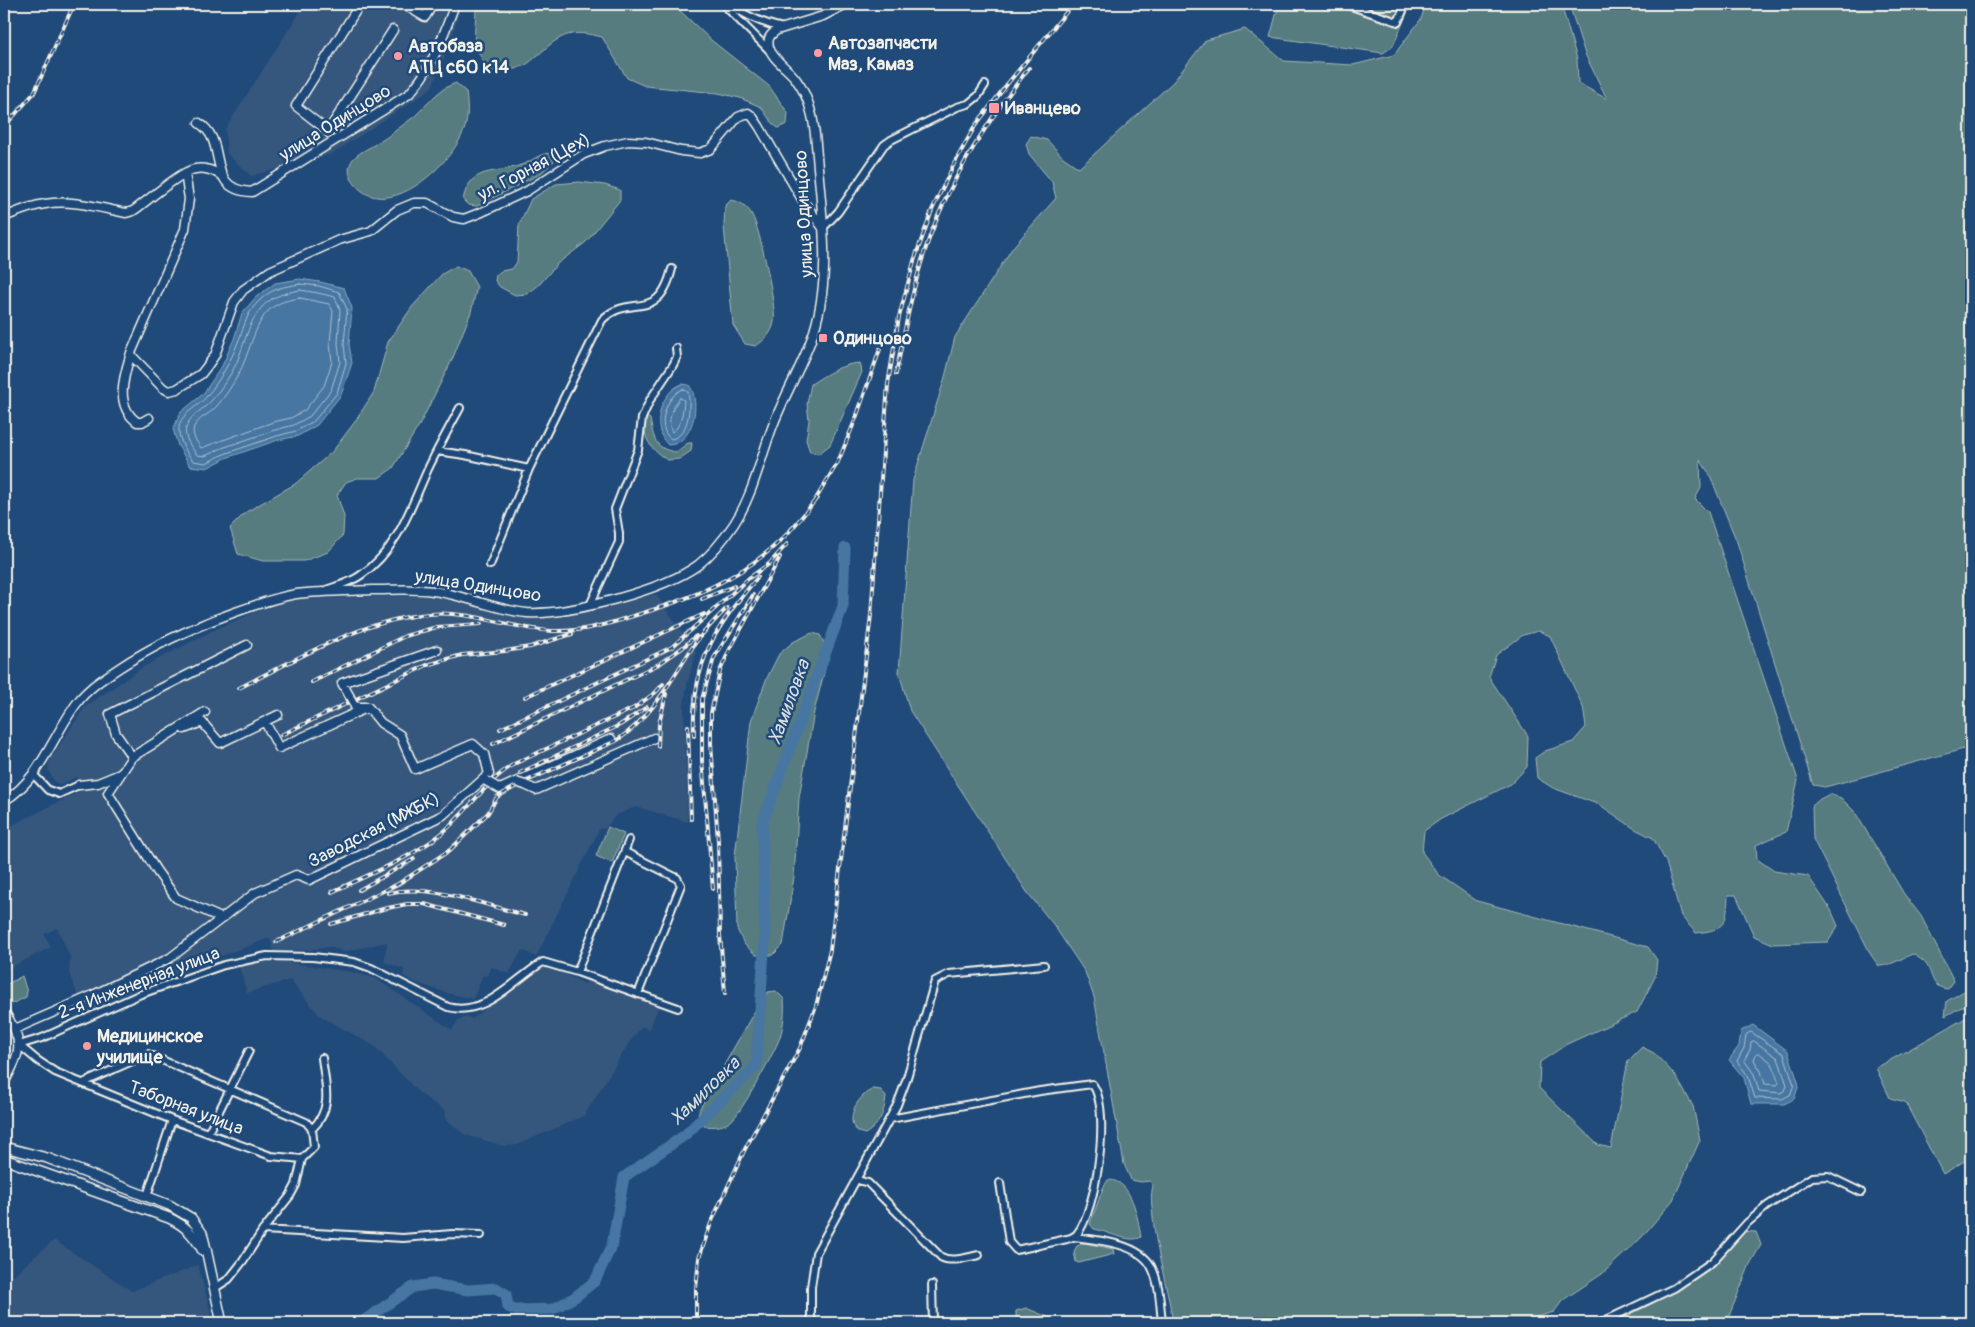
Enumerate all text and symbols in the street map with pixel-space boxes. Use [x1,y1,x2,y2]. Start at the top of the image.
place label: Автозапчасти Маз, Камаз [828,32,937,76]
place label: Автобаза АТЦ с60 к14 [408,35,510,79]
marker: Автозапчасти Маз, Камаз [812,47,824,59]
marker: Автобаза АТЦ с60 к14 [392,50,404,62]
street label: улица Одинцово [274,79,395,167]
place label: Иванцево [1005,97,1081,120]
marker: Иванцево [987,101,1001,115]
street label: ул. Горная (Цех) [473,128,594,207]
street label: улица Одинцово [789,149,819,279]
place label: Одинцово [833,327,912,350]
marker: Одинцово [817,332,829,344]
street label: улица Одинцово [412,565,543,607]
water label: Хамиловка [763,655,816,748]
street label: Заводская (МЖБК) [304,787,444,873]
street label: 2-я Инженерная улица [55,942,223,1024]
place label: Медицинское училище [96,1025,204,1069]
marker: Медицинское училище [81,1040,93,1052]
water label: Хамиловка [665,1051,746,1130]
street label: Таборная улица [125,1076,247,1140]

